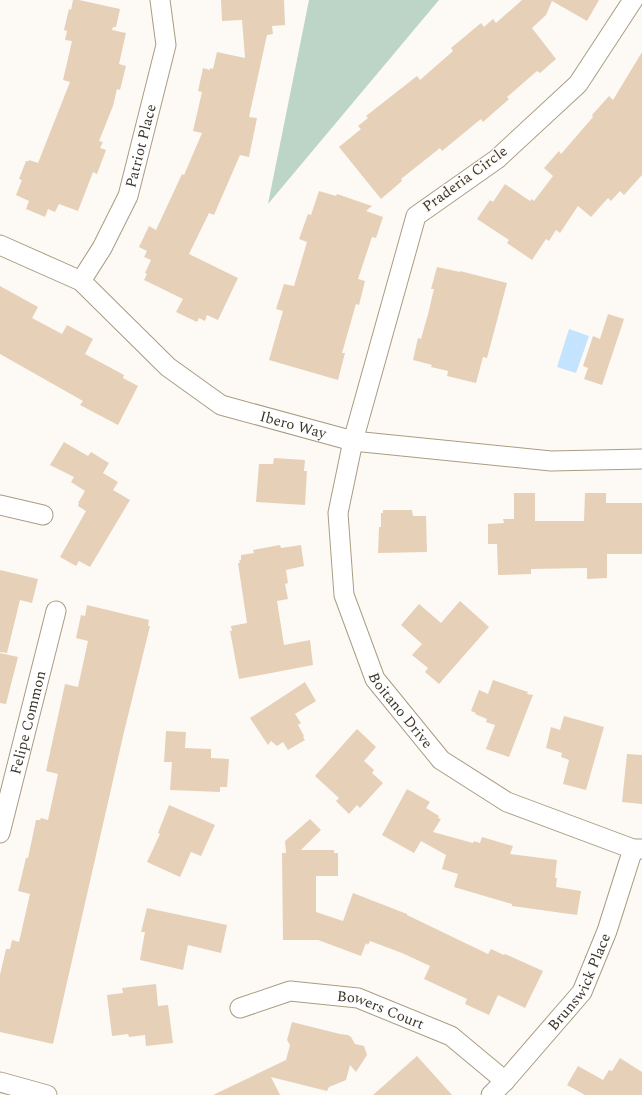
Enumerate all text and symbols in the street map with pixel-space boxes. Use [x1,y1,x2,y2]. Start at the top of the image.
street label: Patriot Place [119,101,162,190]
street label: Praderia Circle [418,140,512,218]
street label: Ibero Way [257,405,330,445]
street label: Felipe Common [4,668,52,777]
street label: Boitano Drive [362,669,439,753]
street label: Brunswick Place [542,930,616,1036]
street label: Bowers Court [336,984,428,1035]

